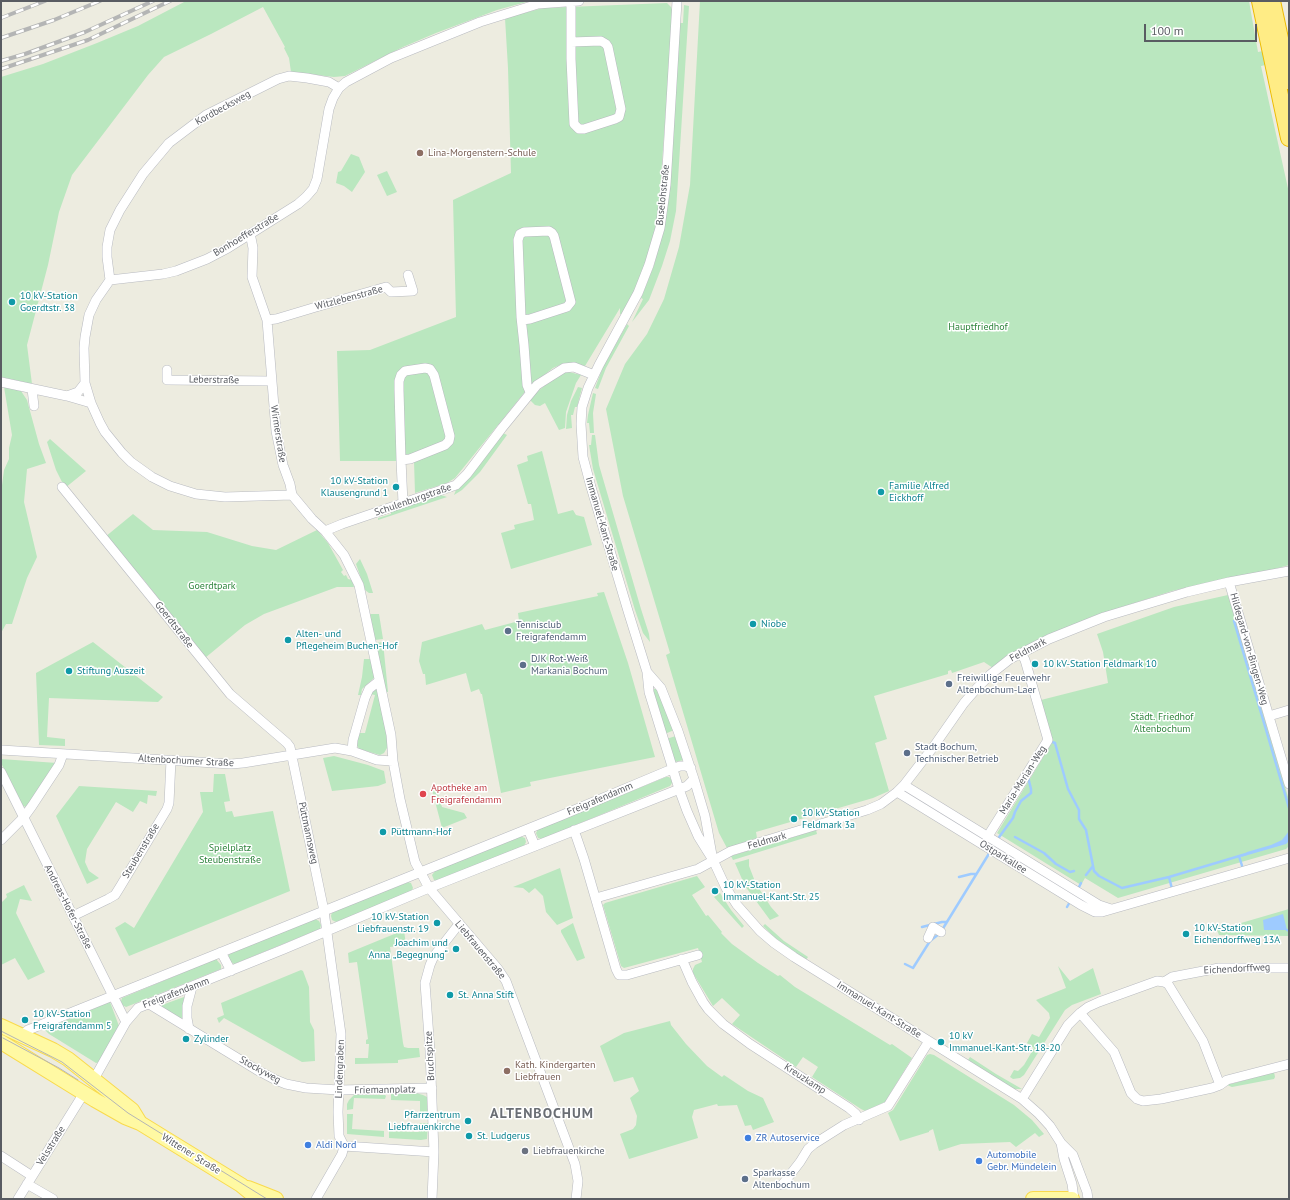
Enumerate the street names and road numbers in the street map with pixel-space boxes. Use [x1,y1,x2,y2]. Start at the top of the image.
street label: Kordbecksweg [193,88,253,128]
street label: Buselohstraße [654,164,672,226]
street label: Bonhoefferstraße [211,211,281,259]
street label: Witzlebenstraße [314,283,384,313]
street label: Leberstraße [189,374,239,386]
street label: Wirmerstraße [268,404,288,464]
street label: Immanuel-Kant-Straße [583,475,621,573]
street label: Schulenburgstraße [373,481,453,519]
street label: Hildegard-von-Bingen-Weg [1227,591,1271,707]
street label: Goerdtstraße [152,599,196,651]
street label: Feldmark [1008,635,1048,665]
street label: Maria-Merian-Weg [997,743,1049,817]
street label: Altenbochumer Straße [138,752,234,770]
street label: Freigrafendamm [565,780,635,818]
street label: Püttmannsweg [296,801,320,865]
street label: Steubenstraße [120,821,162,881]
street label: Feldmark [746,830,788,852]
street label: Ostparkallee [977,838,1029,876]
street label: Andreas-Hofer-Straße [42,863,94,951]
street label: Liebfrauenstraße [452,918,508,982]
street label: Eichendorffweg [1203,961,1271,977]
street label: Freigrafendamm [141,975,211,1011]
street label: Immanuel-Kant-Straße [834,979,924,1041]
street label: Bruchspitze [423,1031,437,1081]
street label: Lindengraben [333,1039,347,1099]
street label: Stockyweg [237,1054,283,1086]
street label: Kreuzkamp [782,1061,828,1097]
street label: Friemannplatz [354,1083,416,1097]
street label: Velsstraße [34,1124,68,1168]
street label: Wittener Straße [159,1131,223,1177]

